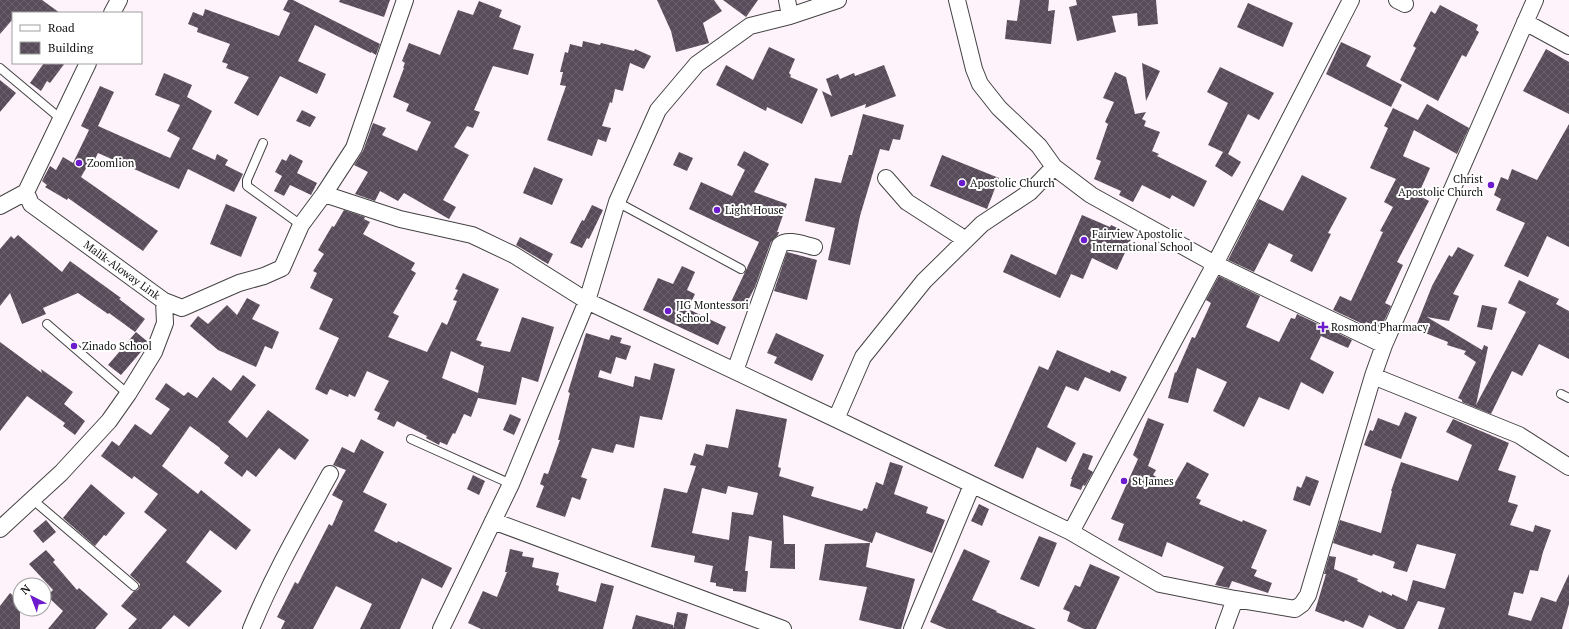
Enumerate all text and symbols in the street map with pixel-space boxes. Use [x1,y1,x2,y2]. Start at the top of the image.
legend [12,12,142,64]
text: Road [48,20,75,35]
text: Building [48,40,94,55]
place label: Zoomlion [87,156,135,170]
marker: Zoomlion [74,158,84,168]
place label: Christ Apostolic Church [1398,172,1484,199]
place label: Apostolic Church [970,176,1055,190]
marker: Apostolic Church [957,178,967,188]
marker: Christ Apostolic Church [1486,180,1496,190]
place label: Light House [725,203,785,217]
marker: Light House [712,205,722,215]
place label: Fairview Apostolic International School [1092,227,1193,254]
marker: Fairview Apostolic International School [1079,235,1089,245]
street label: Malik-Aloway Link [81,237,163,303]
place label: JIG Montessori School [676,298,749,325]
marker: JIG Montessori School [663,306,673,316]
place label: Rosmond Pharmacy [1331,320,1428,334]
marker: Rosmond Pharmacy [1318,322,1328,332]
place label: Zinado School [82,339,152,353]
marker: Zinado School [69,341,79,351]
place label: St James [1132,474,1174,488]
marker: St James [1119,476,1129,486]
north arrow [12,577,52,617]
text: N [18,581,34,598]

